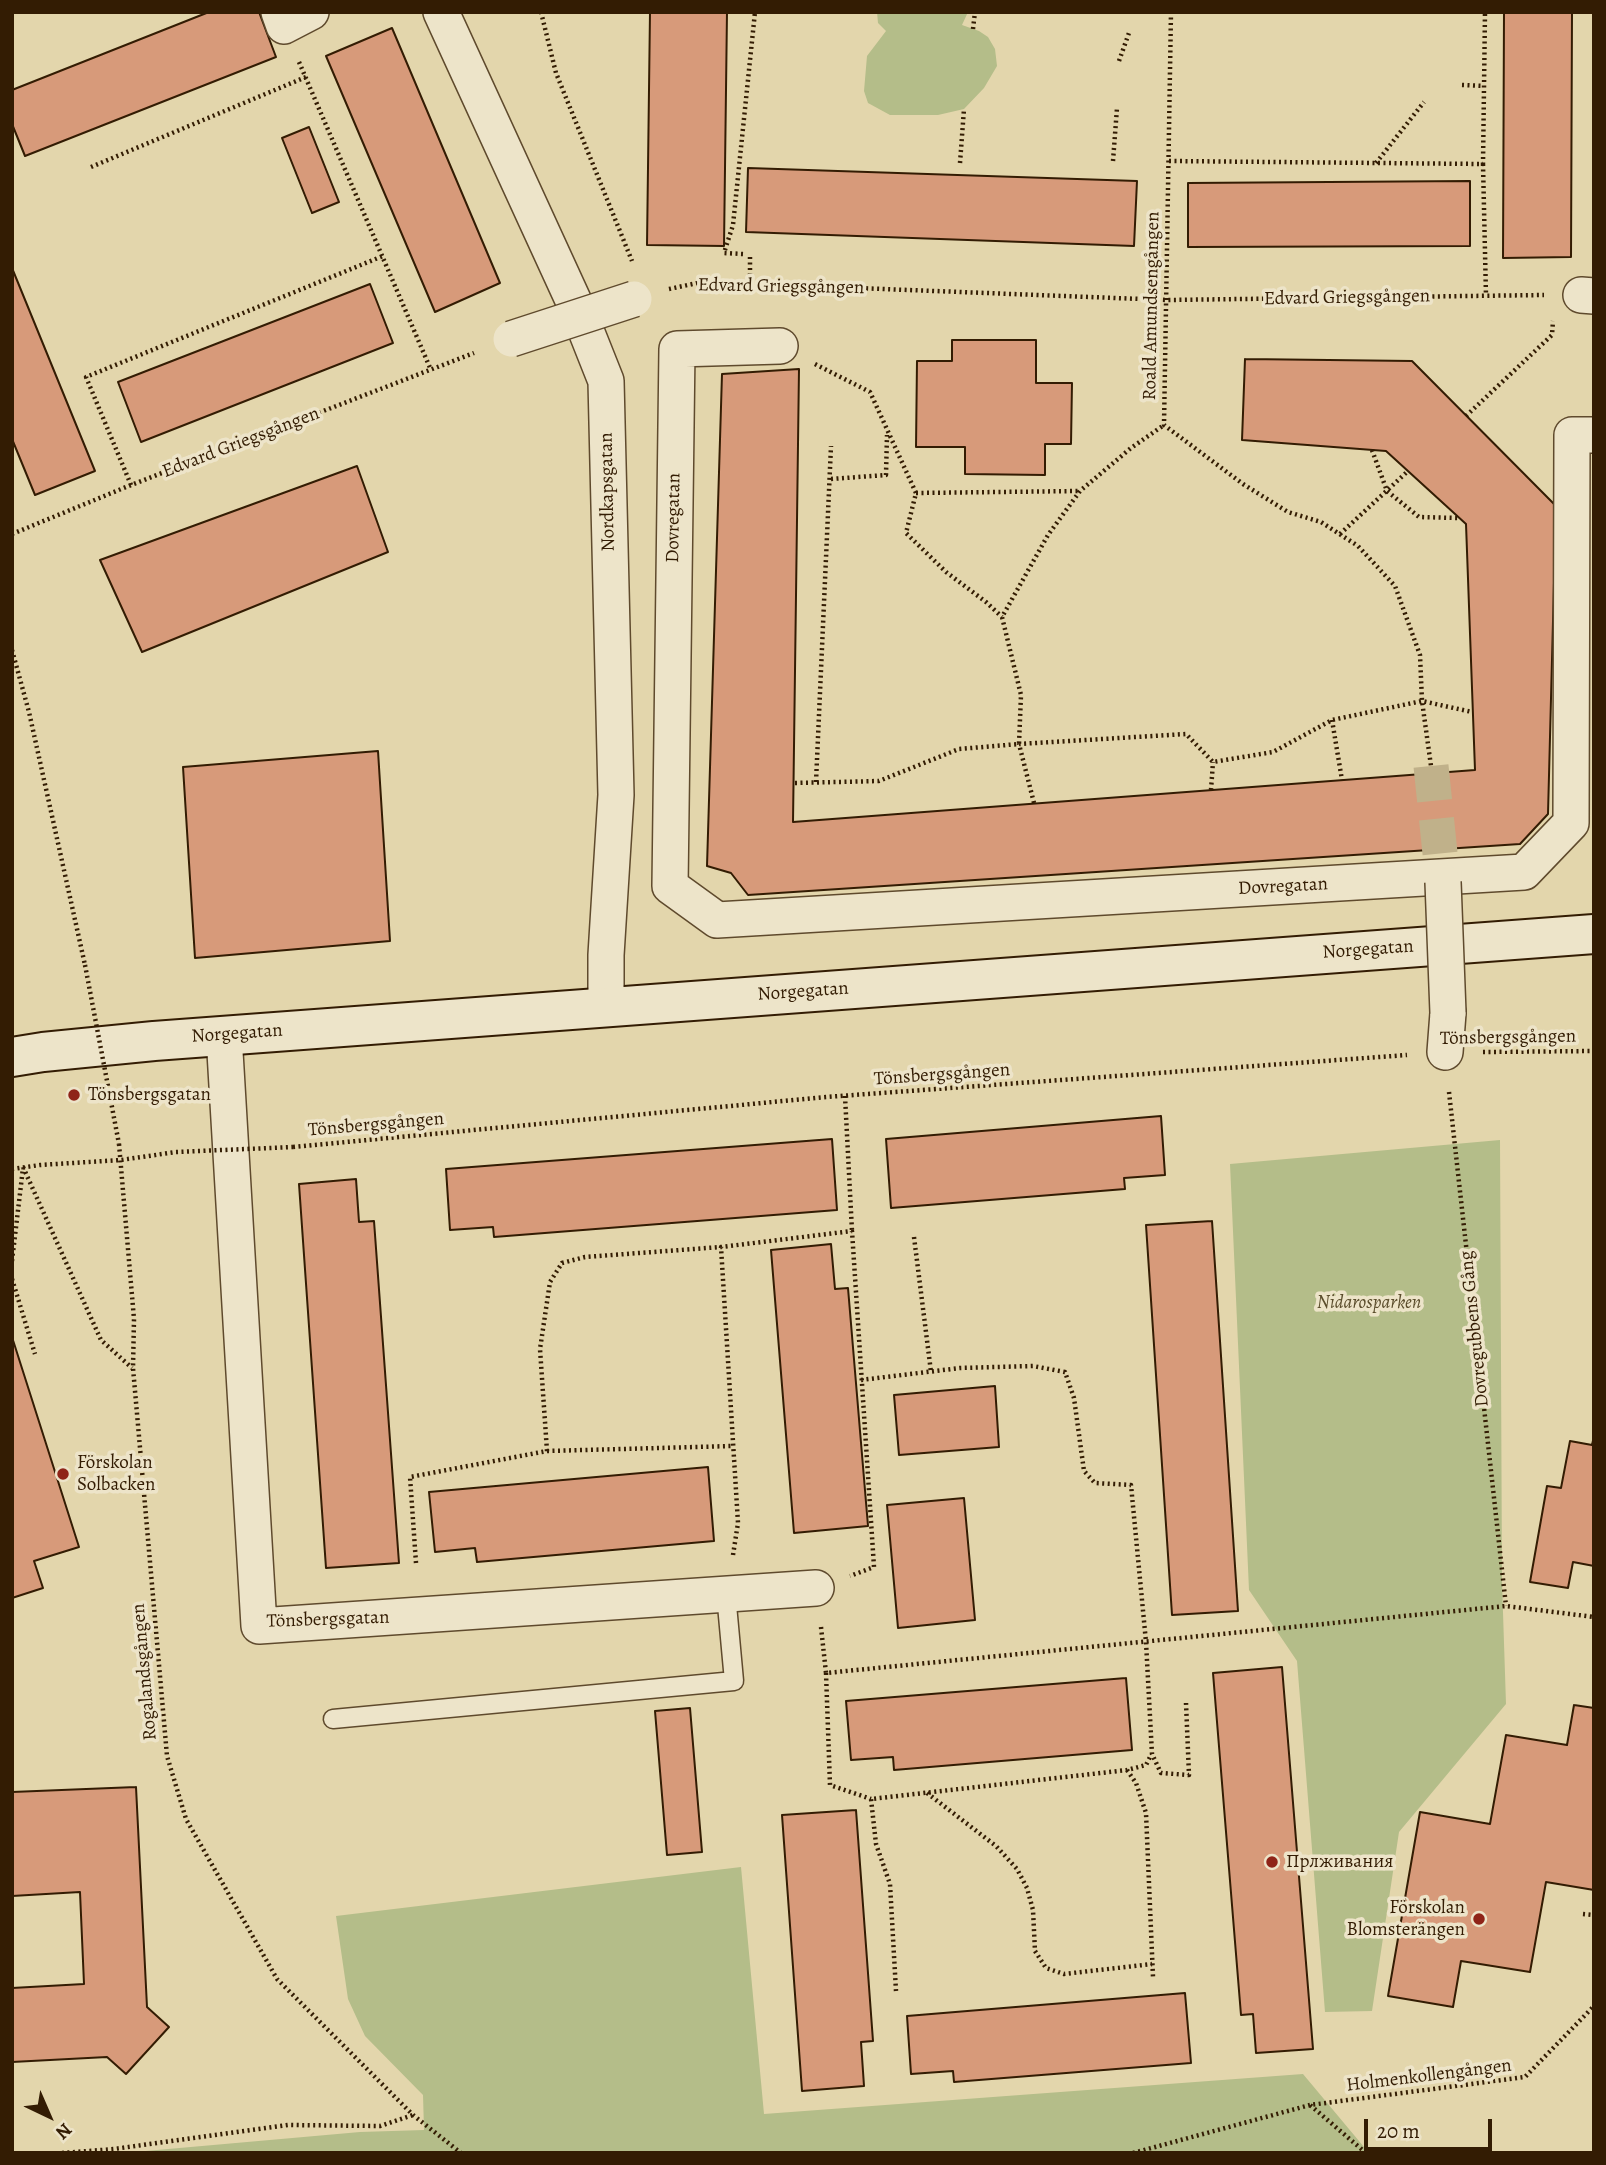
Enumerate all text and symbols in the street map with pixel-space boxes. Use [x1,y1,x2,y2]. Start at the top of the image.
street label: Roald Amundsengången [1139,211,1165,401]
street label: Edvard Griegsgången [698,274,864,300]
street label: Edvard Griegsgången [1264,285,1430,311]
street label: Edvard Griegsgången [159,403,323,483]
street label: Nordkapsgatan [596,432,620,552]
street label: Dovregatan [662,473,686,563]
street label: Dovregatan [1237,873,1329,901]
street label: Norgegatan [1322,935,1414,965]
street label: Norgegatan [757,977,849,1007]
street label: Norgegatan [191,1019,283,1049]
street label: Tönsbergsgången [1440,1025,1576,1051]
street label: Tönsbergsgången [873,1059,1011,1091]
place label: Tönsbergsgatan [88,1084,211,1106]
marker: Tönsbergsgatan [66,1087,82,1103]
street label: Tönsbergsgången [307,1108,445,1142]
street label: Dovregubbens Gång [1455,1250,1495,1408]
park label: Nidarosparken [1317,1292,1421,1314]
place label: Förskolan Solbacken [77,1452,155,1496]
marker: Förskolan Solbacken [55,1466,71,1482]
street label: Rogalandsgången [128,1603,162,1741]
street label: Tönsbergsgatan [266,1606,390,1634]
place label: Прлживания [1286,1851,1394,1873]
marker: Прлживания [1264,1854,1280,1870]
place label: Förskolan Blomsterängen [1347,1897,1465,1941]
marker: Förskolan Blomsterängen [1471,1911,1487,1927]
street label: Holmenkollengången [1345,2055,1513,2097]
north arrow [14,2081,84,2151]
scale bar [1368,2106,1496,2150]
text: N [50,2117,78,2145]
text: 20 m [1377,2117,1420,2145]

